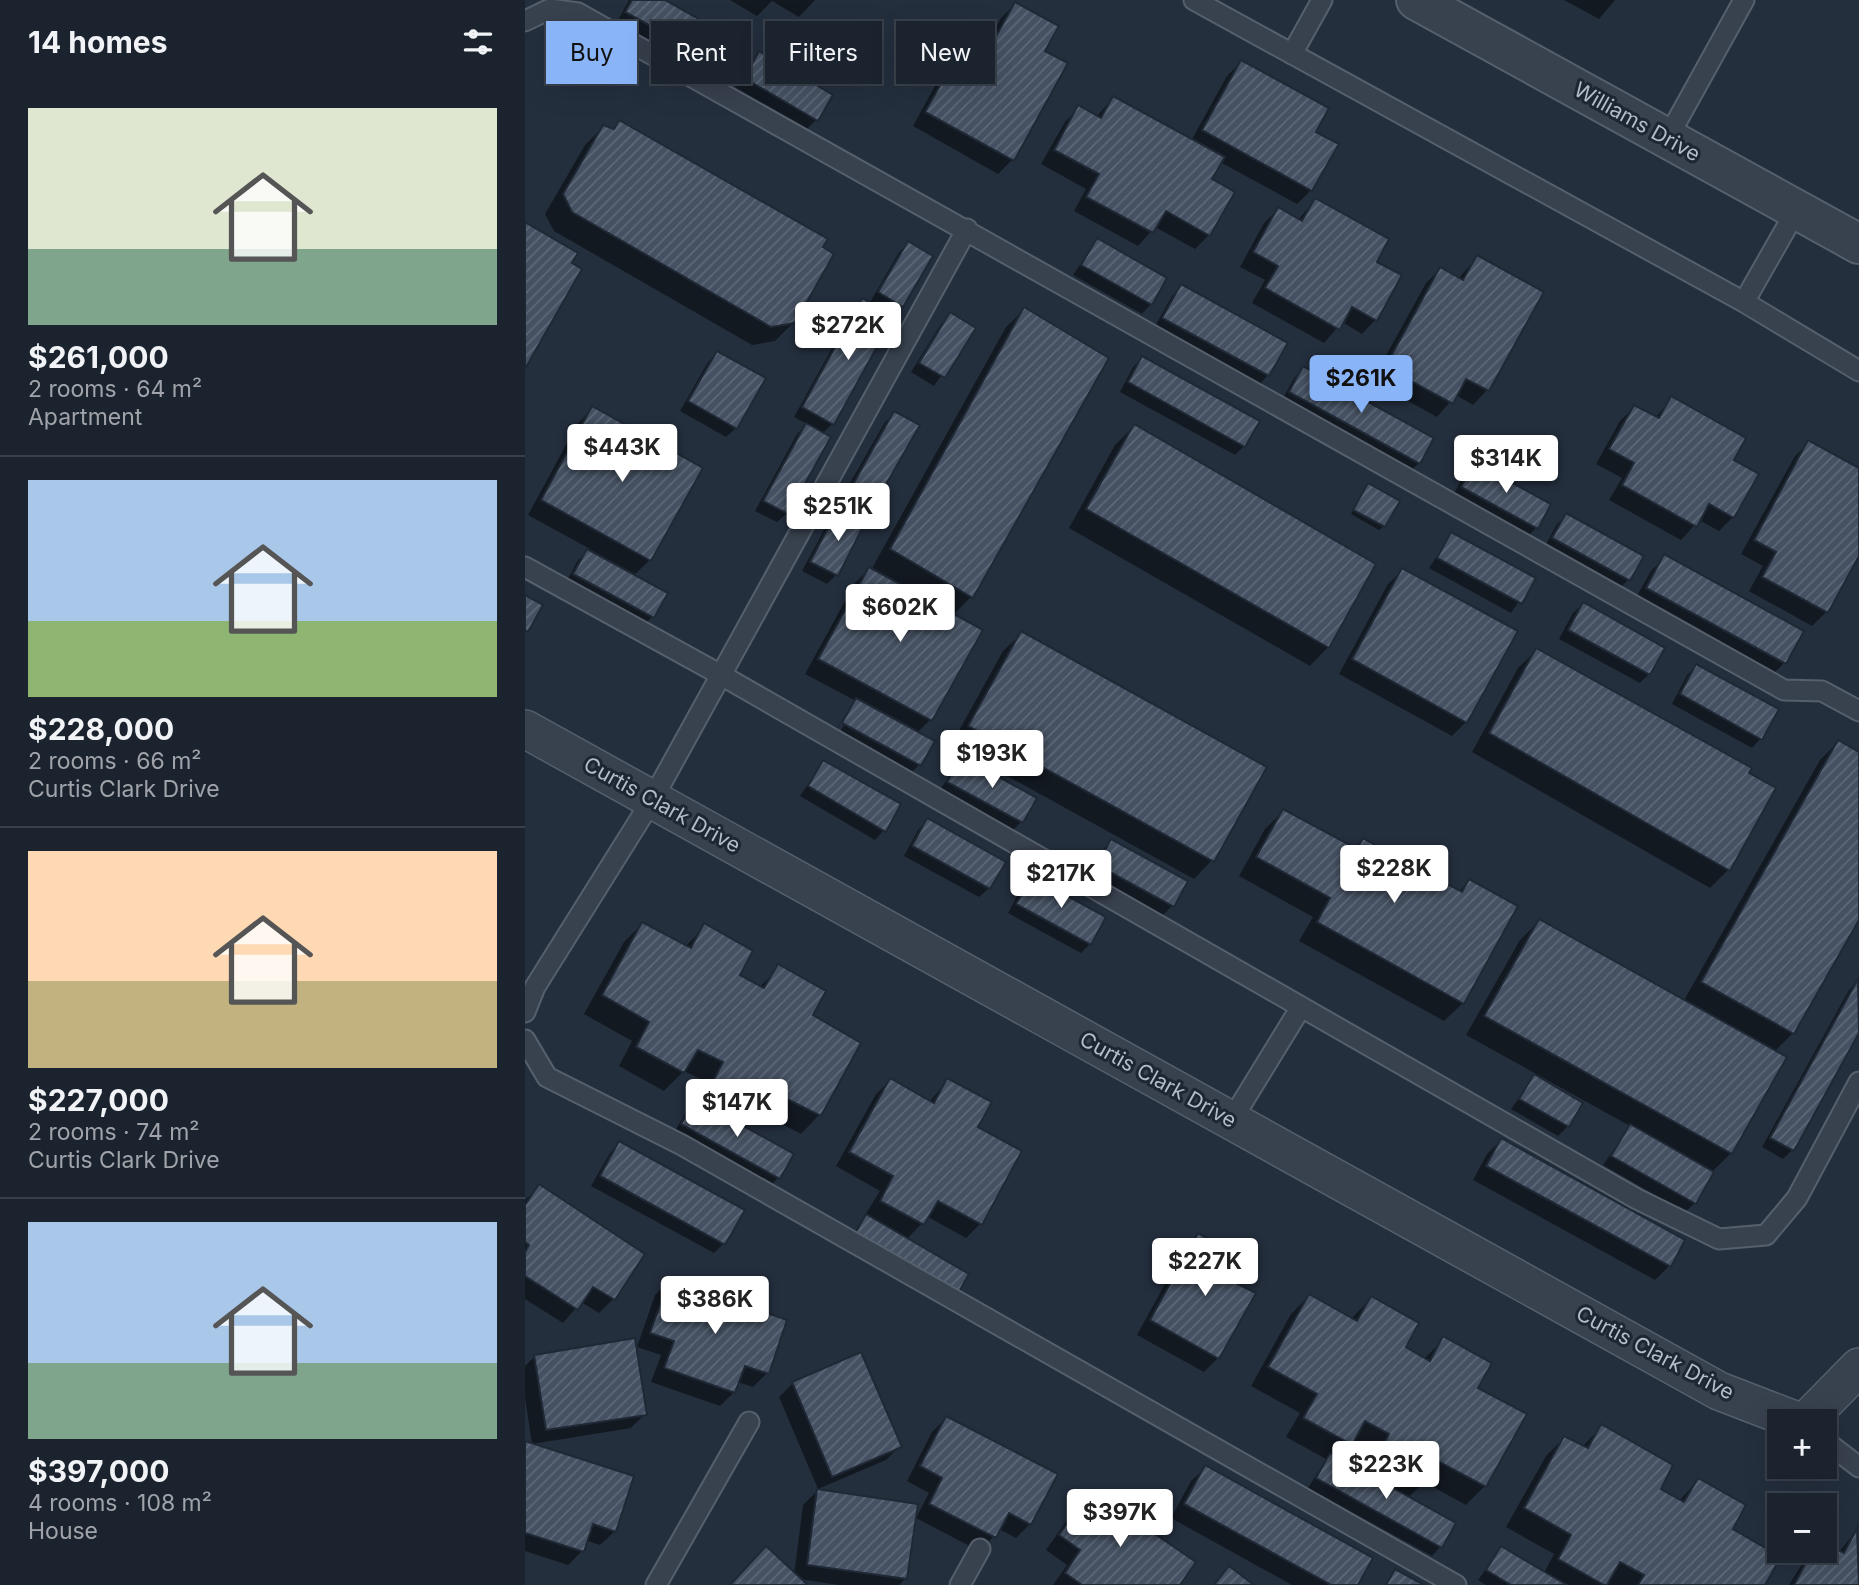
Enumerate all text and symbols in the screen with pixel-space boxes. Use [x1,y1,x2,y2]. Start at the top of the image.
chip: Buy [546,21,637,84]
chip: Rent [651,21,751,84]
chip: Filters [765,21,882,84]
chip: New [896,21,995,84]
icon: filters [459,23,497,61]
text: 14 homes [28,24,167,60]
street label: Williams Drive [1570,77,1705,167]
icon: home [200,154,326,280]
pin: $272K [799,302,897,362]
text: $272K [811,311,885,339]
text: $261,000 [28,339,169,375]
pin: $261K [1312,356,1410,415]
text: $261K [1326,364,1396,392]
text: 2 rooms · 64 m² [28,375,202,403]
text: Apartment [28,403,142,431]
pin: $443K [573,424,671,484]
text: $443K [583,433,661,461]
pin: $314K [1457,435,1555,495]
text: $314K [1470,444,1542,472]
pin: $251K [789,484,887,543]
text: $251K [803,492,873,520]
icon: home [200,526,326,652]
pin: $602K [851,584,949,644]
text: $602K [862,593,938,621]
text: $228,000 [28,711,174,747]
pin: $193K [943,730,1041,790]
text: $193K [956,739,1028,767]
text: 2 rooms · 66 m² [28,747,202,775]
street label: Curtis Clark Drive [580,751,745,858]
text: Curtis Clark Drive [28,775,220,803]
pin: $228K [1345,846,1443,905]
pin: $217K [1012,850,1110,910]
text: $228K [1356,854,1432,882]
text: $217K [1026,859,1096,887]
icon: home [200,897,326,1023]
street label: Curtis Clark Drive [1076,1026,1241,1133]
pin: $147K [688,1080,786,1139]
text: $227,000 [28,1082,169,1118]
text: $147K [702,1088,772,1116]
text: 2 rooms · 74 m² [28,1118,200,1146]
text: Curtis Clark Drive [28,1146,220,1174]
pin: $227K [1156,1238,1254,1298]
text: $227K [1168,1247,1242,1275]
icon: home [200,1268,326,1394]
pin: $386K [666,1276,764,1336]
text: $386K [677,1285,753,1313]
street label: Curtis Clark Drive [1572,1300,1738,1405]
map controls [1767,1409,1837,1563]
button: + [1767,1409,1837,1479]
pin: $223K [1337,1442,1435,1501]
text: $223K [1348,1450,1424,1478]
text: $397,000 [28,1453,169,1489]
text: 4 rooms · 108 m² [28,1489,212,1517]
pin: $397K [1071,1490,1169,1549]
button: − [1767,1493,1837,1563]
text: $397K [1083,1498,1157,1526]
text: House [28,1517,98,1545]

